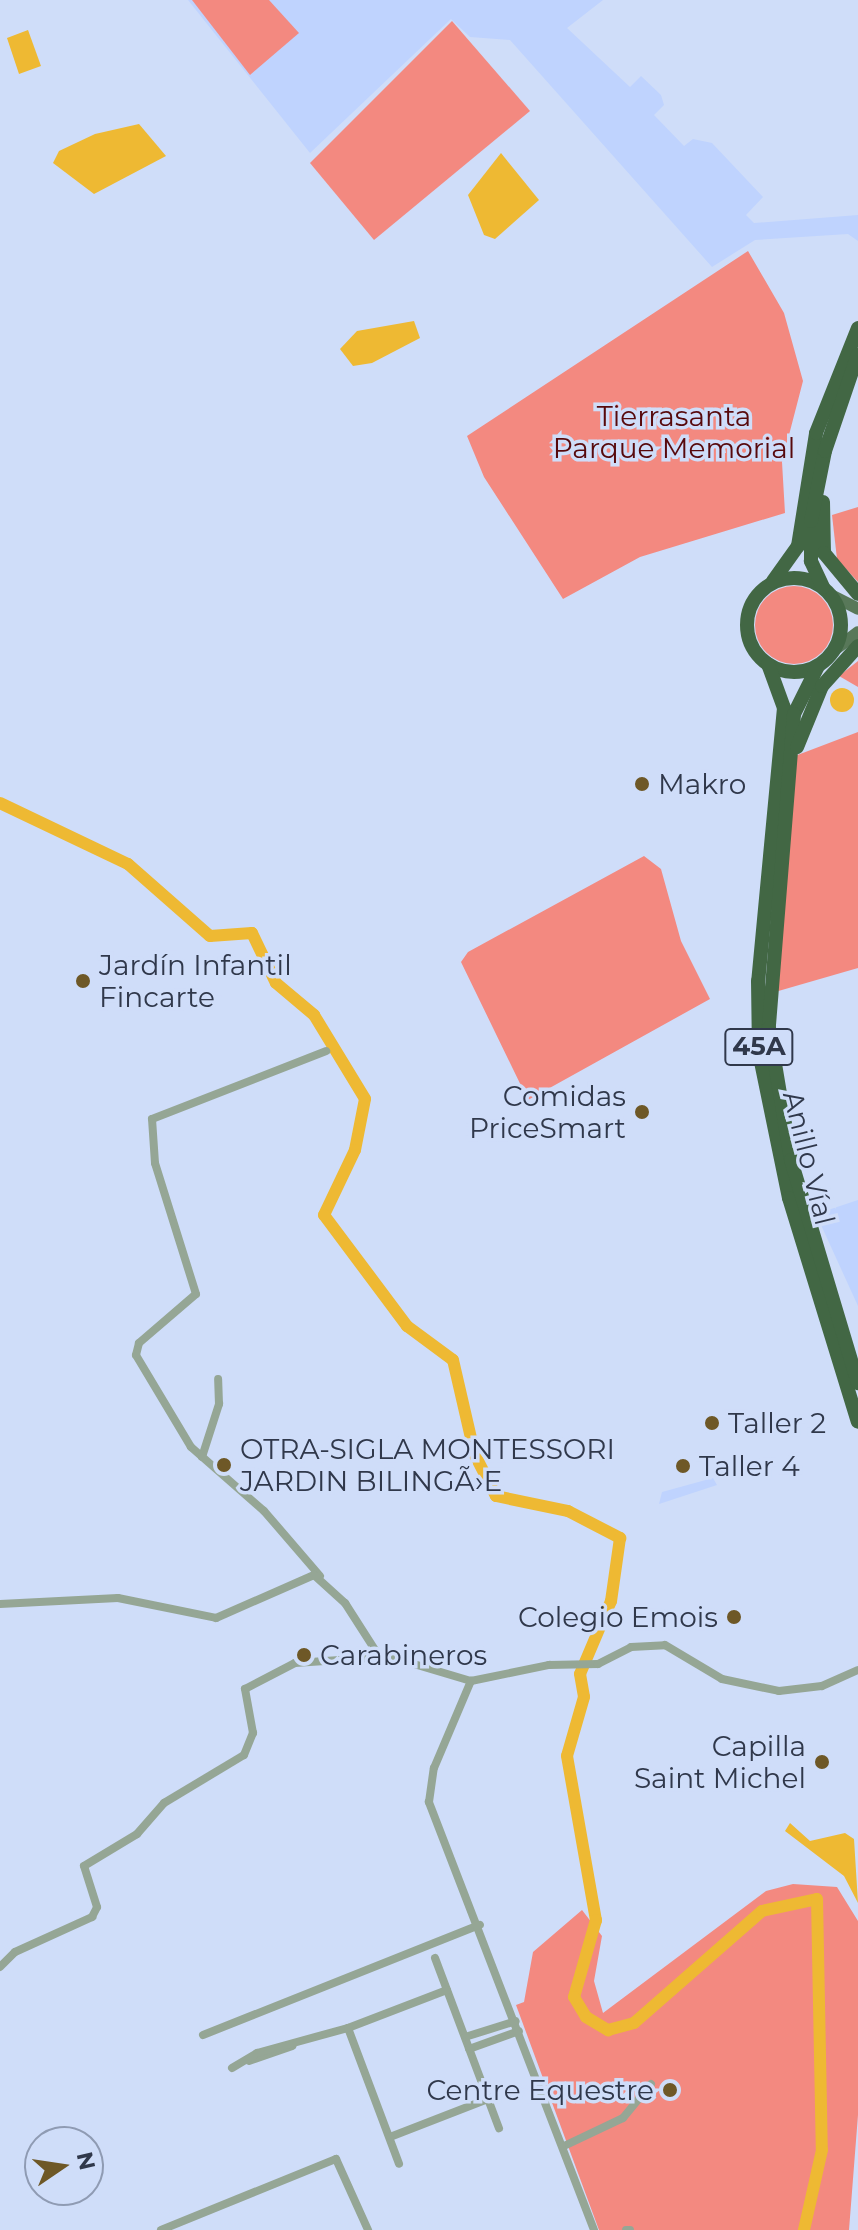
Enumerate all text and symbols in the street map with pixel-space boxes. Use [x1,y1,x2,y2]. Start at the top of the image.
park label: Tierrasanta Parque Memorial [553,399,795,465]
place label: Makro [658,767,746,801]
marker: Makro [633,775,651,793]
place label: Jardín Infantil Fincarte [99,948,292,1014]
marker: Jardín Infantil Fincarte [74,972,92,990]
road number: 45A [723,1025,795,1069]
place label: Comidas PriceSmart [469,1079,626,1145]
street label: Anillo Víal [776,1087,842,1229]
marker: Comidas PriceSmart [633,1103,651,1121]
place label: Taller 2 [728,1406,826,1440]
marker: Taller 2 [703,1414,721,1432]
place label: OTRA-SIGLA MONTESSORI JARDIN BILINGÃ›E [240,1432,615,1498]
place label: Taller 4 [699,1449,800,1483]
marker: OTRA-SIGLA MONTESSORI JARDIN BILINGÃ›E [215,1456,233,1474]
marker: Taller 4 [674,1457,692,1475]
place label: Colegio Emois [518,1600,718,1634]
marker: Colegio Emois [725,1608,743,1626]
place label: Carabineros [320,1638,487,1672]
marker: Carabineros [295,1646,313,1664]
place label: Capilla Saint Michel [634,1729,806,1795]
marker: Capilla Saint Michel [813,1753,831,1771]
place label: Centre Equestre [426,2073,654,2107]
marker: Centre Equestre [661,2081,679,2099]
north arrow [24,2126,104,2206]
text: N [71,2149,101,2173]

